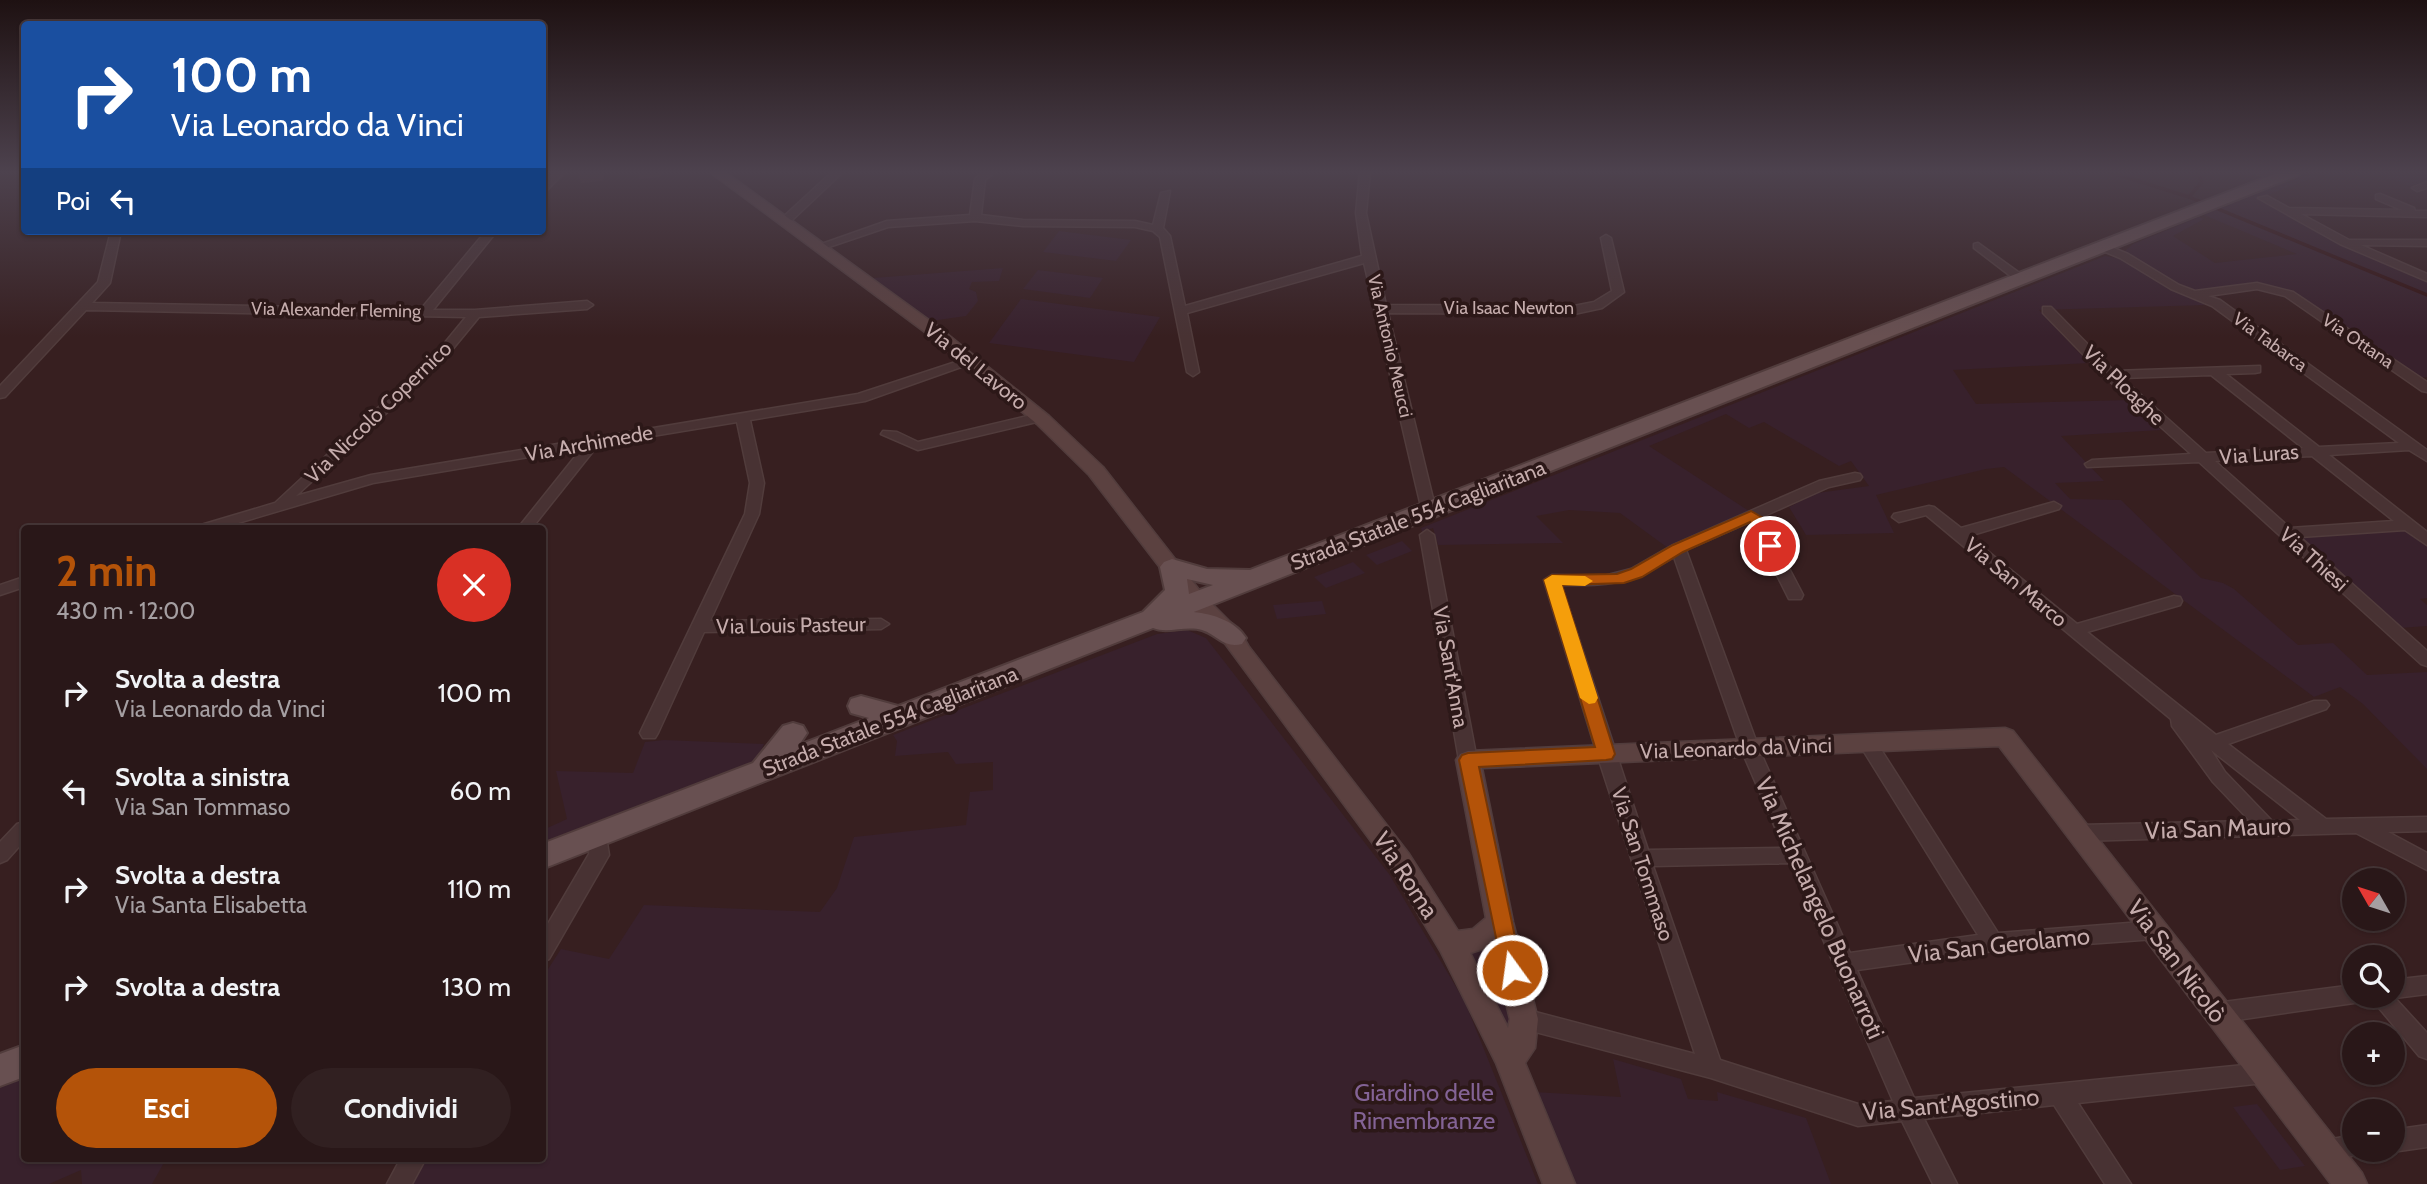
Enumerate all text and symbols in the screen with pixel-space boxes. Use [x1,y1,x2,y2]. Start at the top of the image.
text: 100 m [171,45,312,104]
icon: right [56,49,147,140]
text: Via Leonardo da Vinci [171,105,464,144]
icon: left [104,182,142,220]
text: Poi [56,185,90,217]
street label: Via Antonio Meucci [1363,272,1417,420]
street label: Via Isaac Newton [1444,297,1574,319]
street label: Via Alexander Fleming [251,298,422,323]
street label: Via Tabarca [2229,308,2312,376]
street label: Via Ottana [2318,309,2398,373]
street label: Via del Lavoro [920,317,1032,415]
street label: Via Niccolò Copernico [300,336,456,488]
street label: Via Ploaghe [2078,340,2170,430]
street label: Via Archimede [523,419,655,467]
street label: Via Luras [2218,439,2300,469]
street label: Strada Statale 554 Cagliaritana [1287,455,1549,575]
pin [1740,516,1800,576]
street label: Via Thiesi [2274,522,2354,596]
icon: arrive [1751,527,1789,565]
street label: Via San Marco [1960,532,2072,632]
text: 2 min [56,545,157,597]
button: close [437,548,511,622]
text: 430 m · 12:00 [56,597,195,625]
street label: Via Sant'Anna [1428,604,1474,730]
street label: Via Louis Pasteur [716,611,866,639]
street label: Strada Statale 554 Cagliaritana [759,661,1021,781]
text: Svolta a destra [115,663,280,695]
icon: right [56,674,94,712]
text: 100 m [438,677,511,709]
text: Via Leonardo da Vinci [115,695,325,723]
street label: Via Leonardo da Vinci [1640,732,1832,764]
text: Svolta a sinistra [115,761,290,793]
icon: left [56,772,94,810]
street label: Via Michelangelo Buonarroti [1749,773,1891,1043]
text: 60 m [449,775,511,807]
street label: Via San Tommaso [1606,784,1680,944]
text: Via San Tommaso [115,793,290,821]
street label: Via San Mauro [2145,811,2291,845]
street label: Via Roma [1367,826,1445,924]
text: Svolta a destra [115,859,280,891]
north arrow [2342,868,2404,931]
map controls [2342,868,2405,1162]
icon: right [56,870,94,908]
text: 110 m [447,873,511,905]
text: Via Santa Elisabetta [115,891,307,919]
street label: Via San Nicolò [2121,894,2233,1028]
street label: Via San Gerolamo [1907,921,2091,969]
position arrow [1475,933,1549,1007]
button: search [2342,945,2405,1008]
icon: right [56,968,94,1006]
text: Svolta a destra [115,971,280,1003]
text: 130 m [442,971,511,1003]
button: + [2342,1022,2405,1085]
button: Esci [56,1068,277,1148]
button: Condividi [291,1068,511,1148]
park label: Giardino delle Rimembranze [1353,1078,1495,1135]
street label: Via Sant'Agostino [1862,1082,2040,1126]
button: − [2342,1099,2405,1162]

